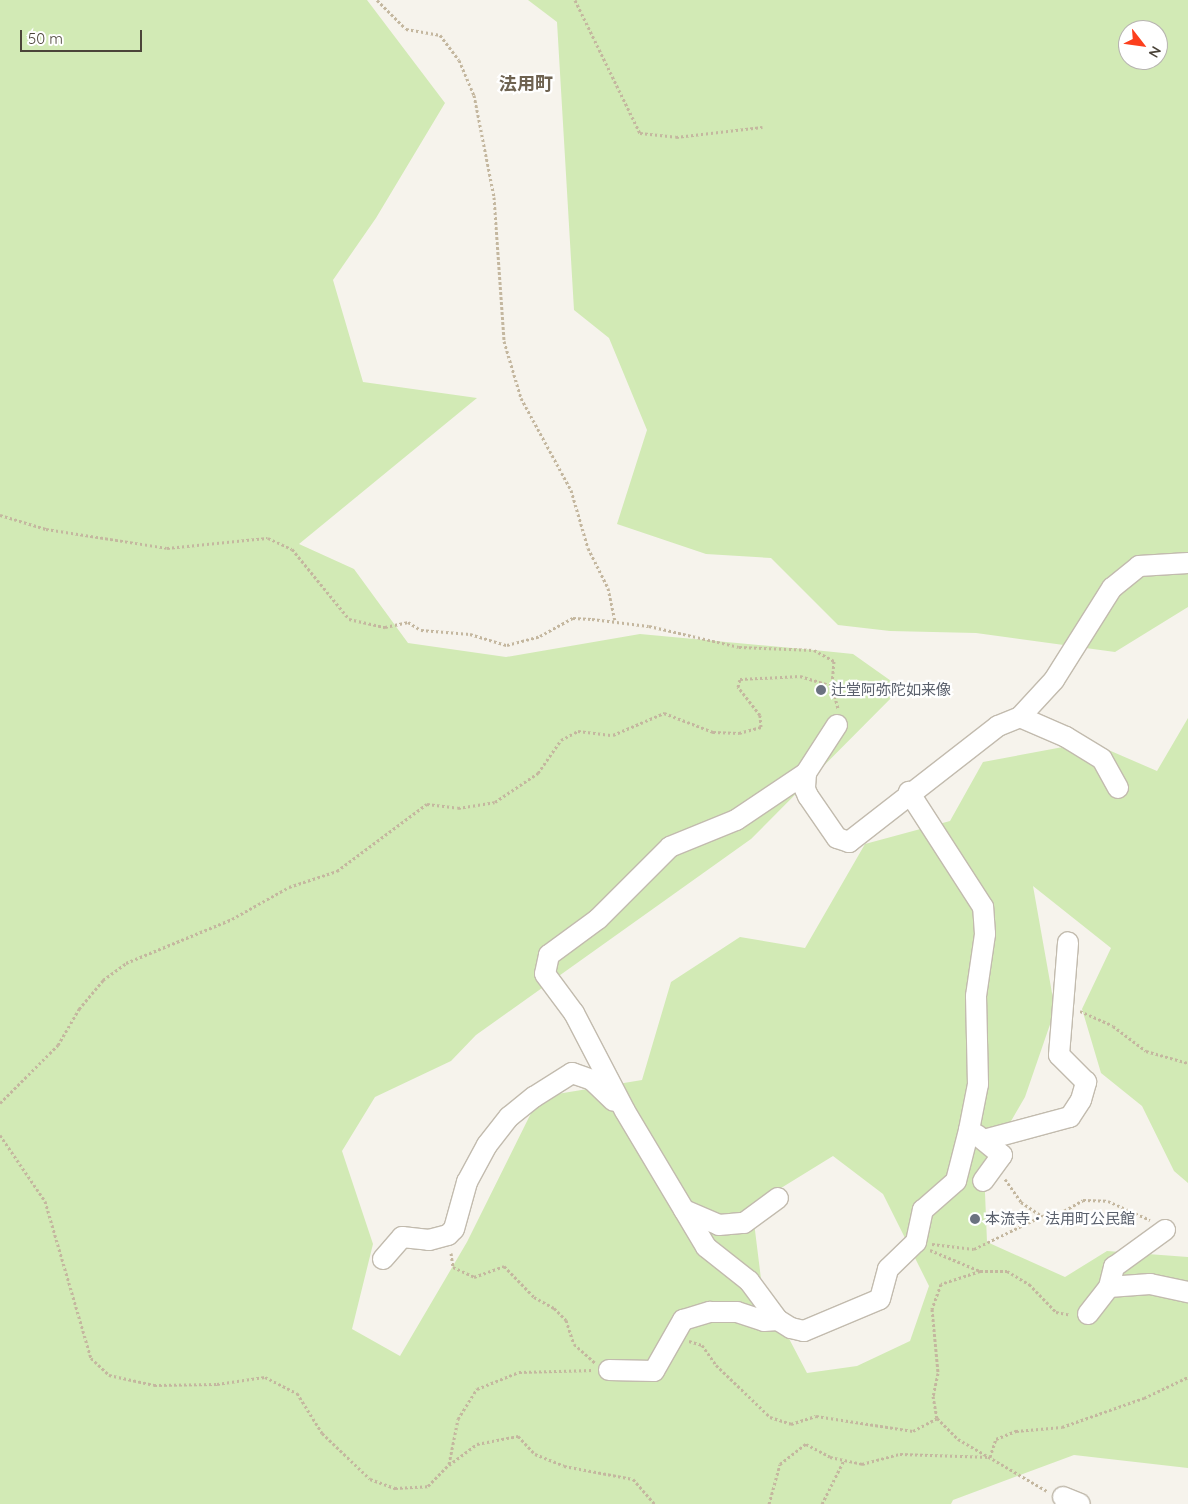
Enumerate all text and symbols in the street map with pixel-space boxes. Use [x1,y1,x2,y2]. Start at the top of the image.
scale bar [22,20,145,52]
north arrow [1118,20,1168,70]
text: 50 m [28,29,63,48]
text: N [1145,43,1165,61]
district label: 法用町 [499,73,553,95]
place label: 辻堂阿弥陀如来像 [831,681,951,699]
marker: 辻堂阿弥陀如来像 [815,684,827,696]
place label: 本流寺・法用町公民館 [985,1210,1135,1228]
marker: 本流寺・法用町公民館 [969,1213,981,1225]

